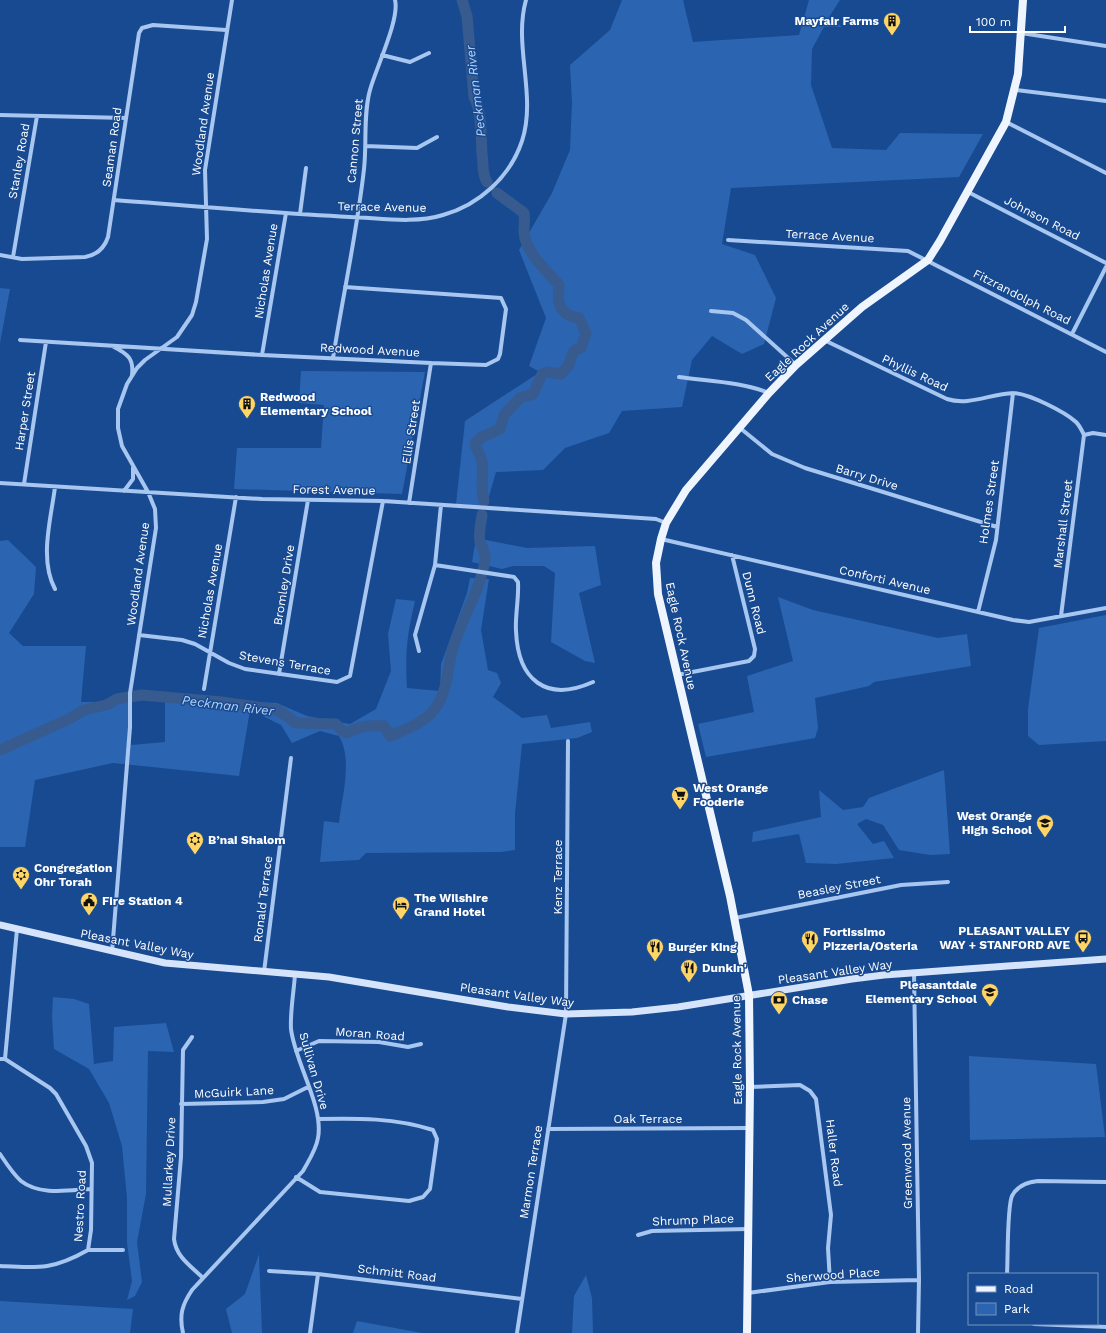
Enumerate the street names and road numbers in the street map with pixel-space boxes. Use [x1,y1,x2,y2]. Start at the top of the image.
street label: Woodland Avenue [189,71,217,177]
street label: Cannon Street [344,98,366,184]
street label: Seaman Road [99,106,125,188]
street label: Stanley Road [5,122,33,200]
street label: Johnson Road [1002,193,1082,243]
street label: Terrace Avenue [337,199,427,215]
street label: Nicholas Avenue [252,222,280,320]
street label: Terrace Avenue [785,227,875,245]
street label: Fitzrandolph Road [971,266,1073,328]
street label: Eagle Rock Avenue [762,299,852,385]
street label: Redwood Avenue [320,340,420,360]
street label: Phyllis Road [880,352,950,394]
street label: Harper Street [12,371,38,451]
street label: Ellis Street [399,399,423,465]
street label: Holmes Street [976,459,1002,545]
street label: Barry Drive [834,461,900,493]
street label: Marshall Street [1051,479,1075,569]
street label: Forest Avenue [292,482,376,498]
street label: Woodland Avenue [124,521,152,627]
street label: Nicholas Avenue [195,542,225,640]
street label: Bromley Drive [271,544,297,626]
street label: Conforti Avenue [838,563,932,597]
street label: Dunn Road [739,570,769,636]
street label: Eagle Rock Avenue [663,581,699,691]
street label: Stevens Terrace [238,648,332,678]
street label: Kenz Terrace [551,840,565,914]
street label: Ronald Terrace [251,855,275,943]
street label: Beasley Street [796,872,882,902]
street label: Pleasant Valley Way [79,926,196,962]
street label: Pleasant Valley Way [777,957,894,987]
street label: Pleasant Valley Way [459,980,576,1010]
street label: Eagle Rock Avenue [729,995,745,1105]
street label: Moran Road [335,1025,405,1043]
street label: Sullivan Drive [296,1031,332,1111]
street label: McGuirk Lane [194,1083,274,1101]
street label: Greenwood Avenue [899,1097,915,1209]
street label: Oak Terrace [614,1112,683,1126]
street label: Mullarkey Drive [160,1117,178,1207]
street label: Haller Road [823,1118,845,1188]
street label: Marmon Terrace [517,1124,545,1220]
street label: Nestro Road [71,1170,89,1242]
street label: Shrump Place [652,1212,734,1228]
street label: Schmitt Road [357,1261,437,1285]
street label: Sherwood Place [786,1265,881,1285]

